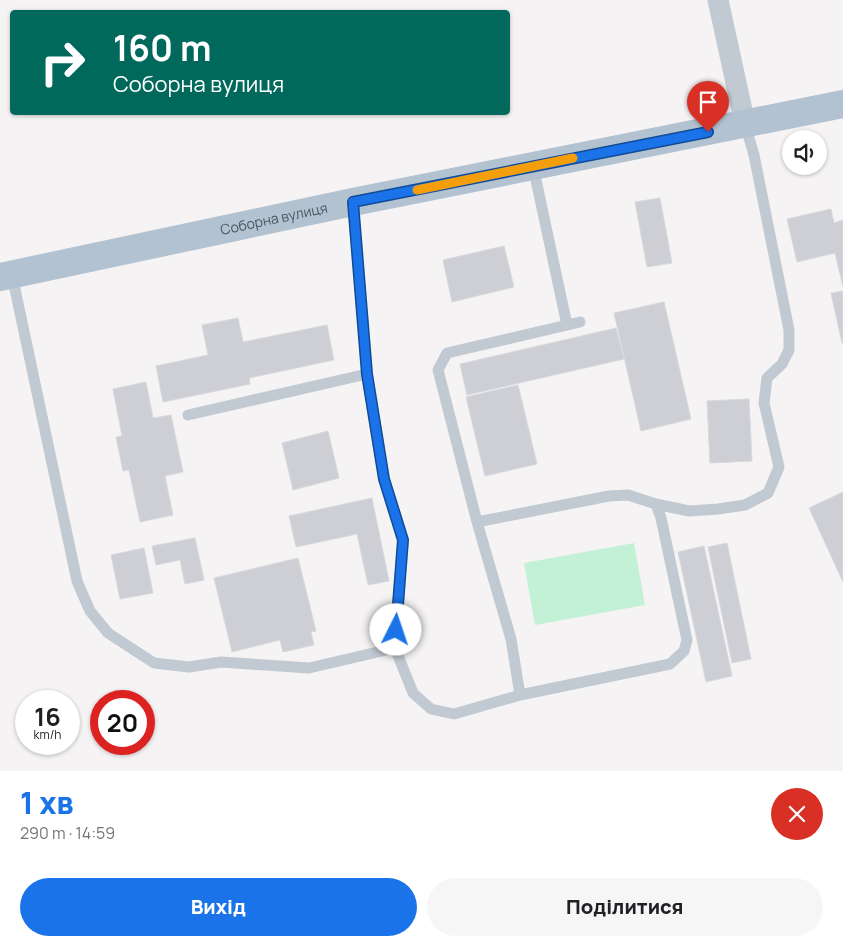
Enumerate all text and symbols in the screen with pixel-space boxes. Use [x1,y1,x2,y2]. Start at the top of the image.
text: 160 m [113,24,212,72]
icon: right [30,30,95,95]
text: Соборна вулиця [113,69,284,99]
pin [687,81,729,132]
icon: arrive [694,88,722,116]
map controls [782,130,827,175]
button: sound [782,130,827,175]
street label: Соборна вулиця [219,198,329,239]
position arrow [369,603,421,655]
speed limit sign: 20 [90,690,155,755]
text: 16 [34,699,61,734]
text: km/h [34,726,61,743]
text: 1 хв [20,782,74,823]
button: close [771,788,823,840]
text: 290 m · 14:59 [20,822,115,844]
button: Вихід [20,878,417,936]
button: Поділитися [427,878,823,936]

